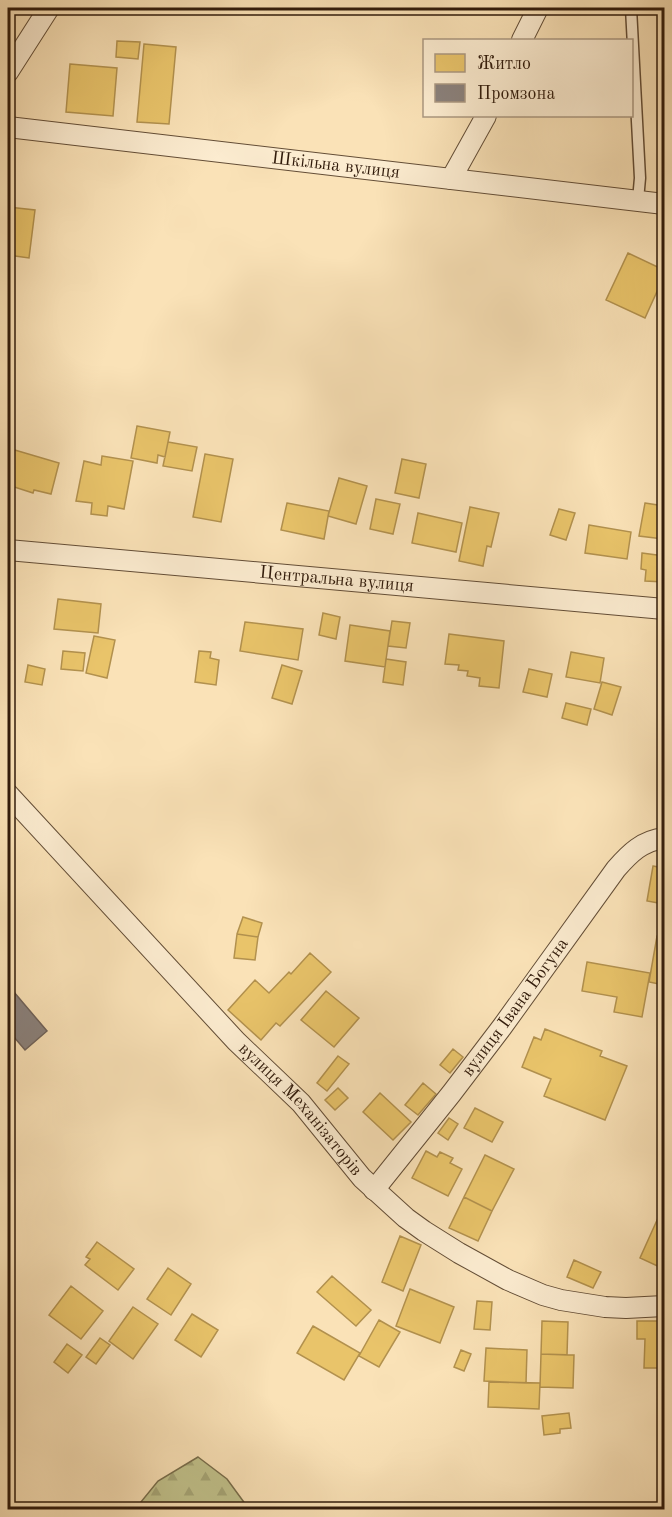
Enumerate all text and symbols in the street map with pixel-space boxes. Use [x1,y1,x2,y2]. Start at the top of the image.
legend [423,39,633,117]
text: Житло [477,55,531,73]
text: Промзона [477,85,555,103]
street label: Шкільна вулиця [270,149,401,182]
street label: Центральна вулиця [259,564,415,595]
street label: вулиця Івана Богуна [459,935,572,1080]
street label: вулиця Механізаторів [235,1039,365,1179]

